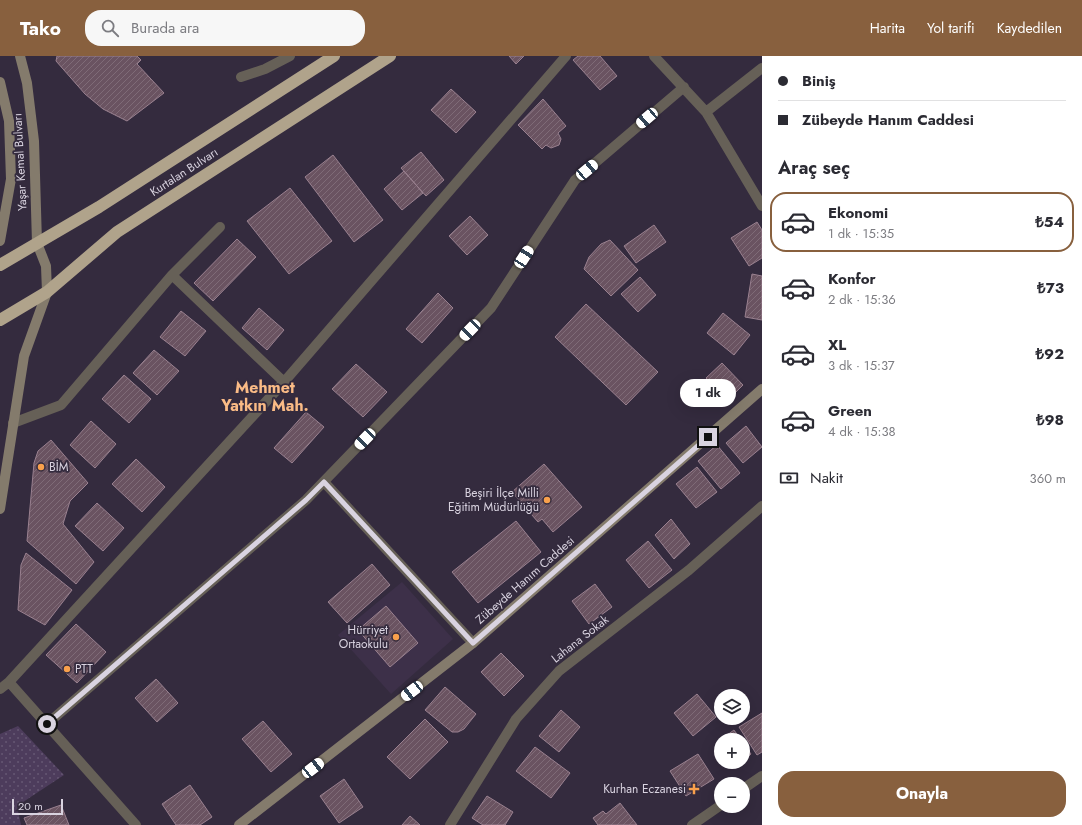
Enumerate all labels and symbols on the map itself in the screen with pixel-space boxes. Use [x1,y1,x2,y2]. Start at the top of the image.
car [634,106,660,130]
street label: Yaşar Kemal Bulvarı [8,113,32,211]
street label: Kurtalan Bulvarı [146,143,222,201]
car [574,158,600,182]
car [512,244,536,270]
car [457,317,483,343]
district label: Mehmet Yatkın Mah. [220,376,309,417]
callout: 1 dk [680,379,736,407]
car [352,426,378,452]
route end [699,428,717,446]
place label: BİM [49,458,69,476]
marker: BİM [36,462,46,472]
place label: Beşiri İlçe Milli Eğitim Müdürlüğü [448,484,539,516]
marker: Beşiri İlçe Milli Eğitim Müdürlüğü [542,495,552,505]
street label: Zübeyde Hanım Caddesi [472,532,578,628]
street label: Lahana Sokak [548,610,613,667]
place label: Hürriyet Ortaokulu [339,621,388,653]
marker: Hürriyet Ortaokulu [391,632,401,642]
place label: PTT [75,660,93,678]
marker: PTT [62,664,72,674]
car [399,679,425,703]
route start [38,715,56,733]
car [300,756,326,780]
place label: Kurhan Eczanesi [603,780,686,798]
marker: Kurhan Eczanesi [689,784,699,794]
scale bar [12,797,63,816]

